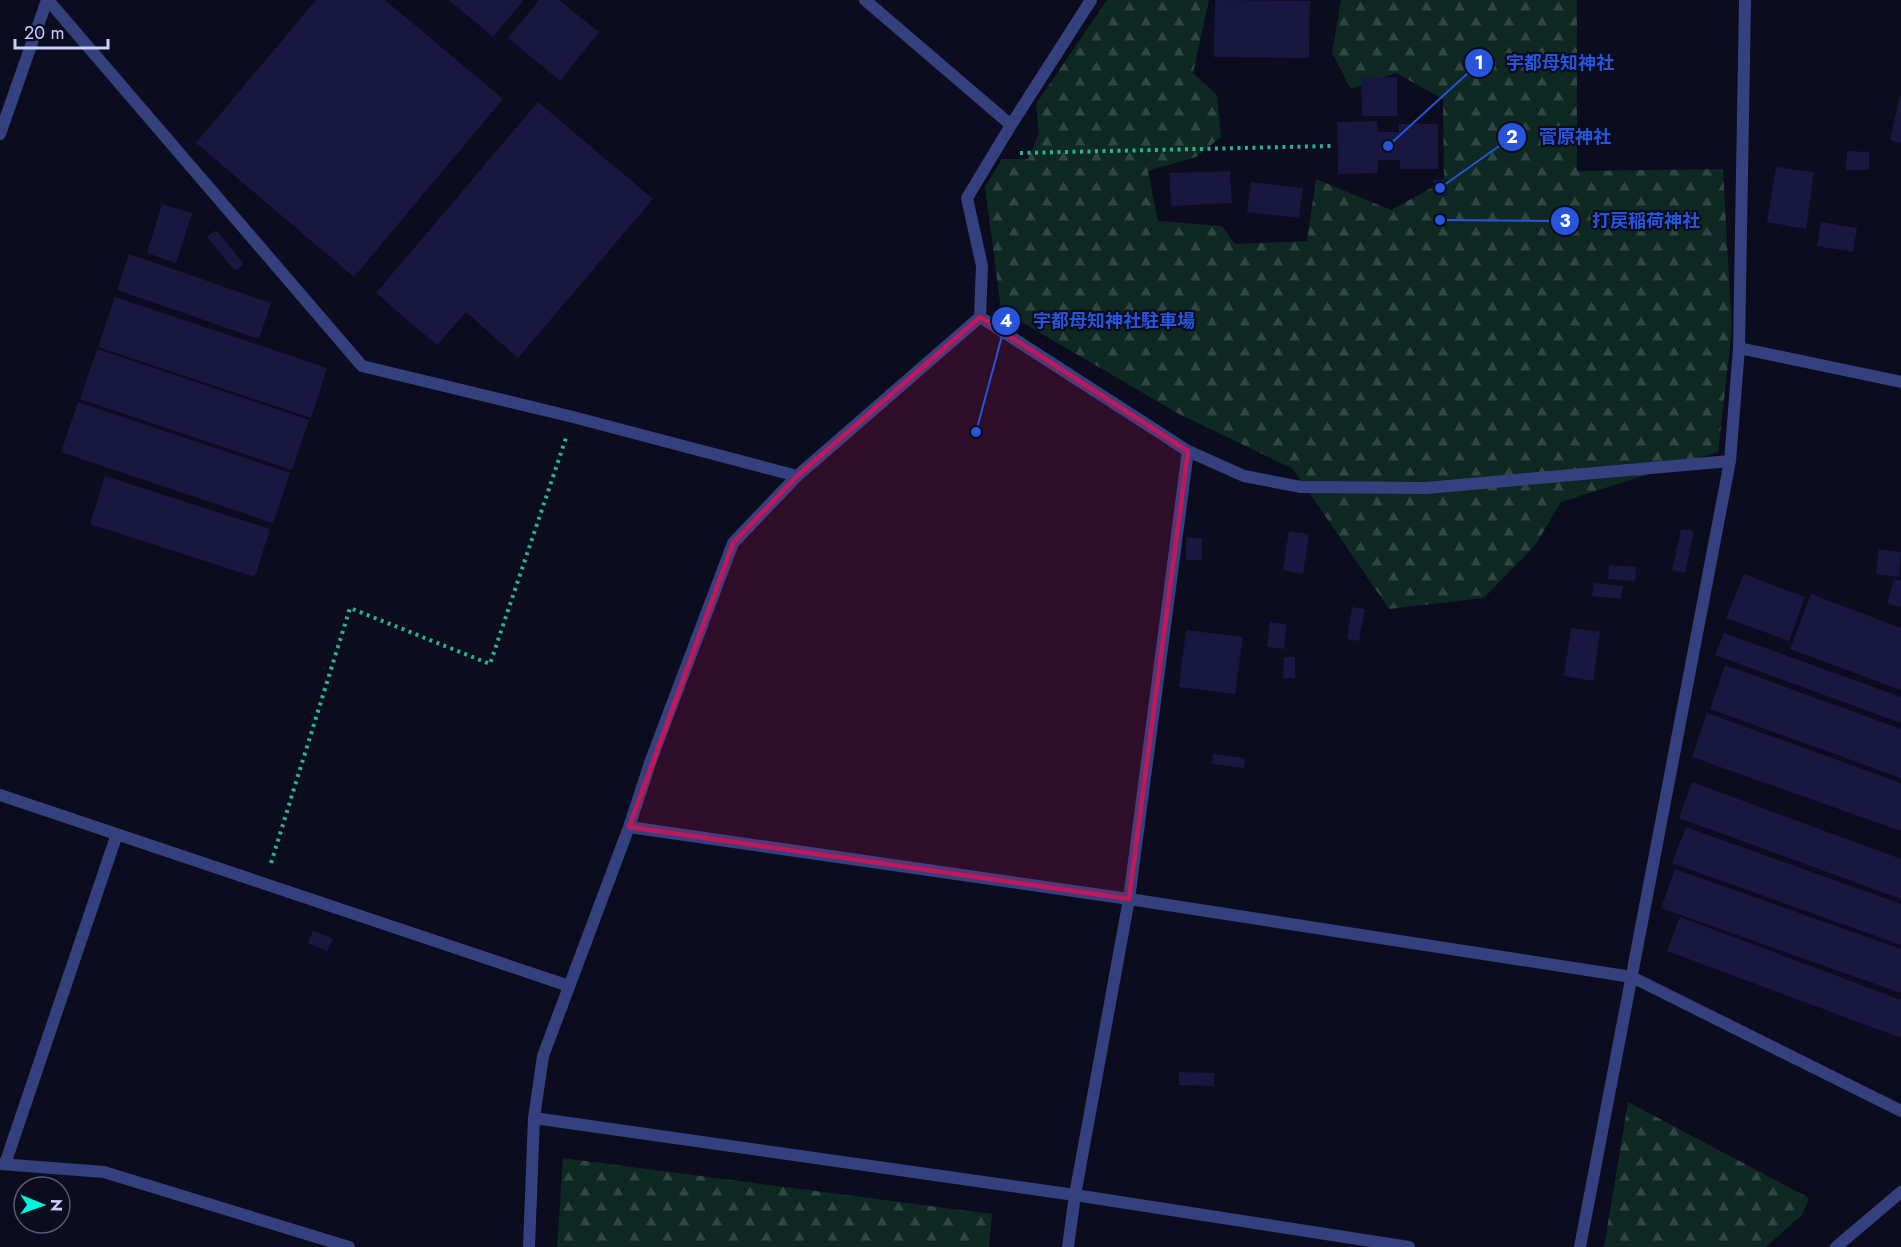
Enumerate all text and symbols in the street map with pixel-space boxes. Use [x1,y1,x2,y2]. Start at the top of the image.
scale bar [15,12,108,50]
text: 20 m [24,20,64,46]
callout: 宇都母知神社 [1464,45,1626,81]
text: 1 [1474,50,1484,76]
text: 宇都母知神社 [1506,50,1614,76]
callout: 菅原神社 [1497,119,1623,155]
text: 2 [1506,124,1518,150]
text: 菅原神社 [1539,124,1611,150]
callout: 打戻稲荷神社 [1550,203,1712,239]
text: 3 [1559,208,1571,234]
text: 打戻稲荷神社 [1592,208,1700,234]
callout: 宇都母知神社駐車場 [991,303,1207,339]
text: 4 [1000,308,1012,334]
text: 宇都母知神社駐車場 [1033,308,1195,334]
north arrow [12,1175,72,1235]
text: N [45,1199,68,1212]

